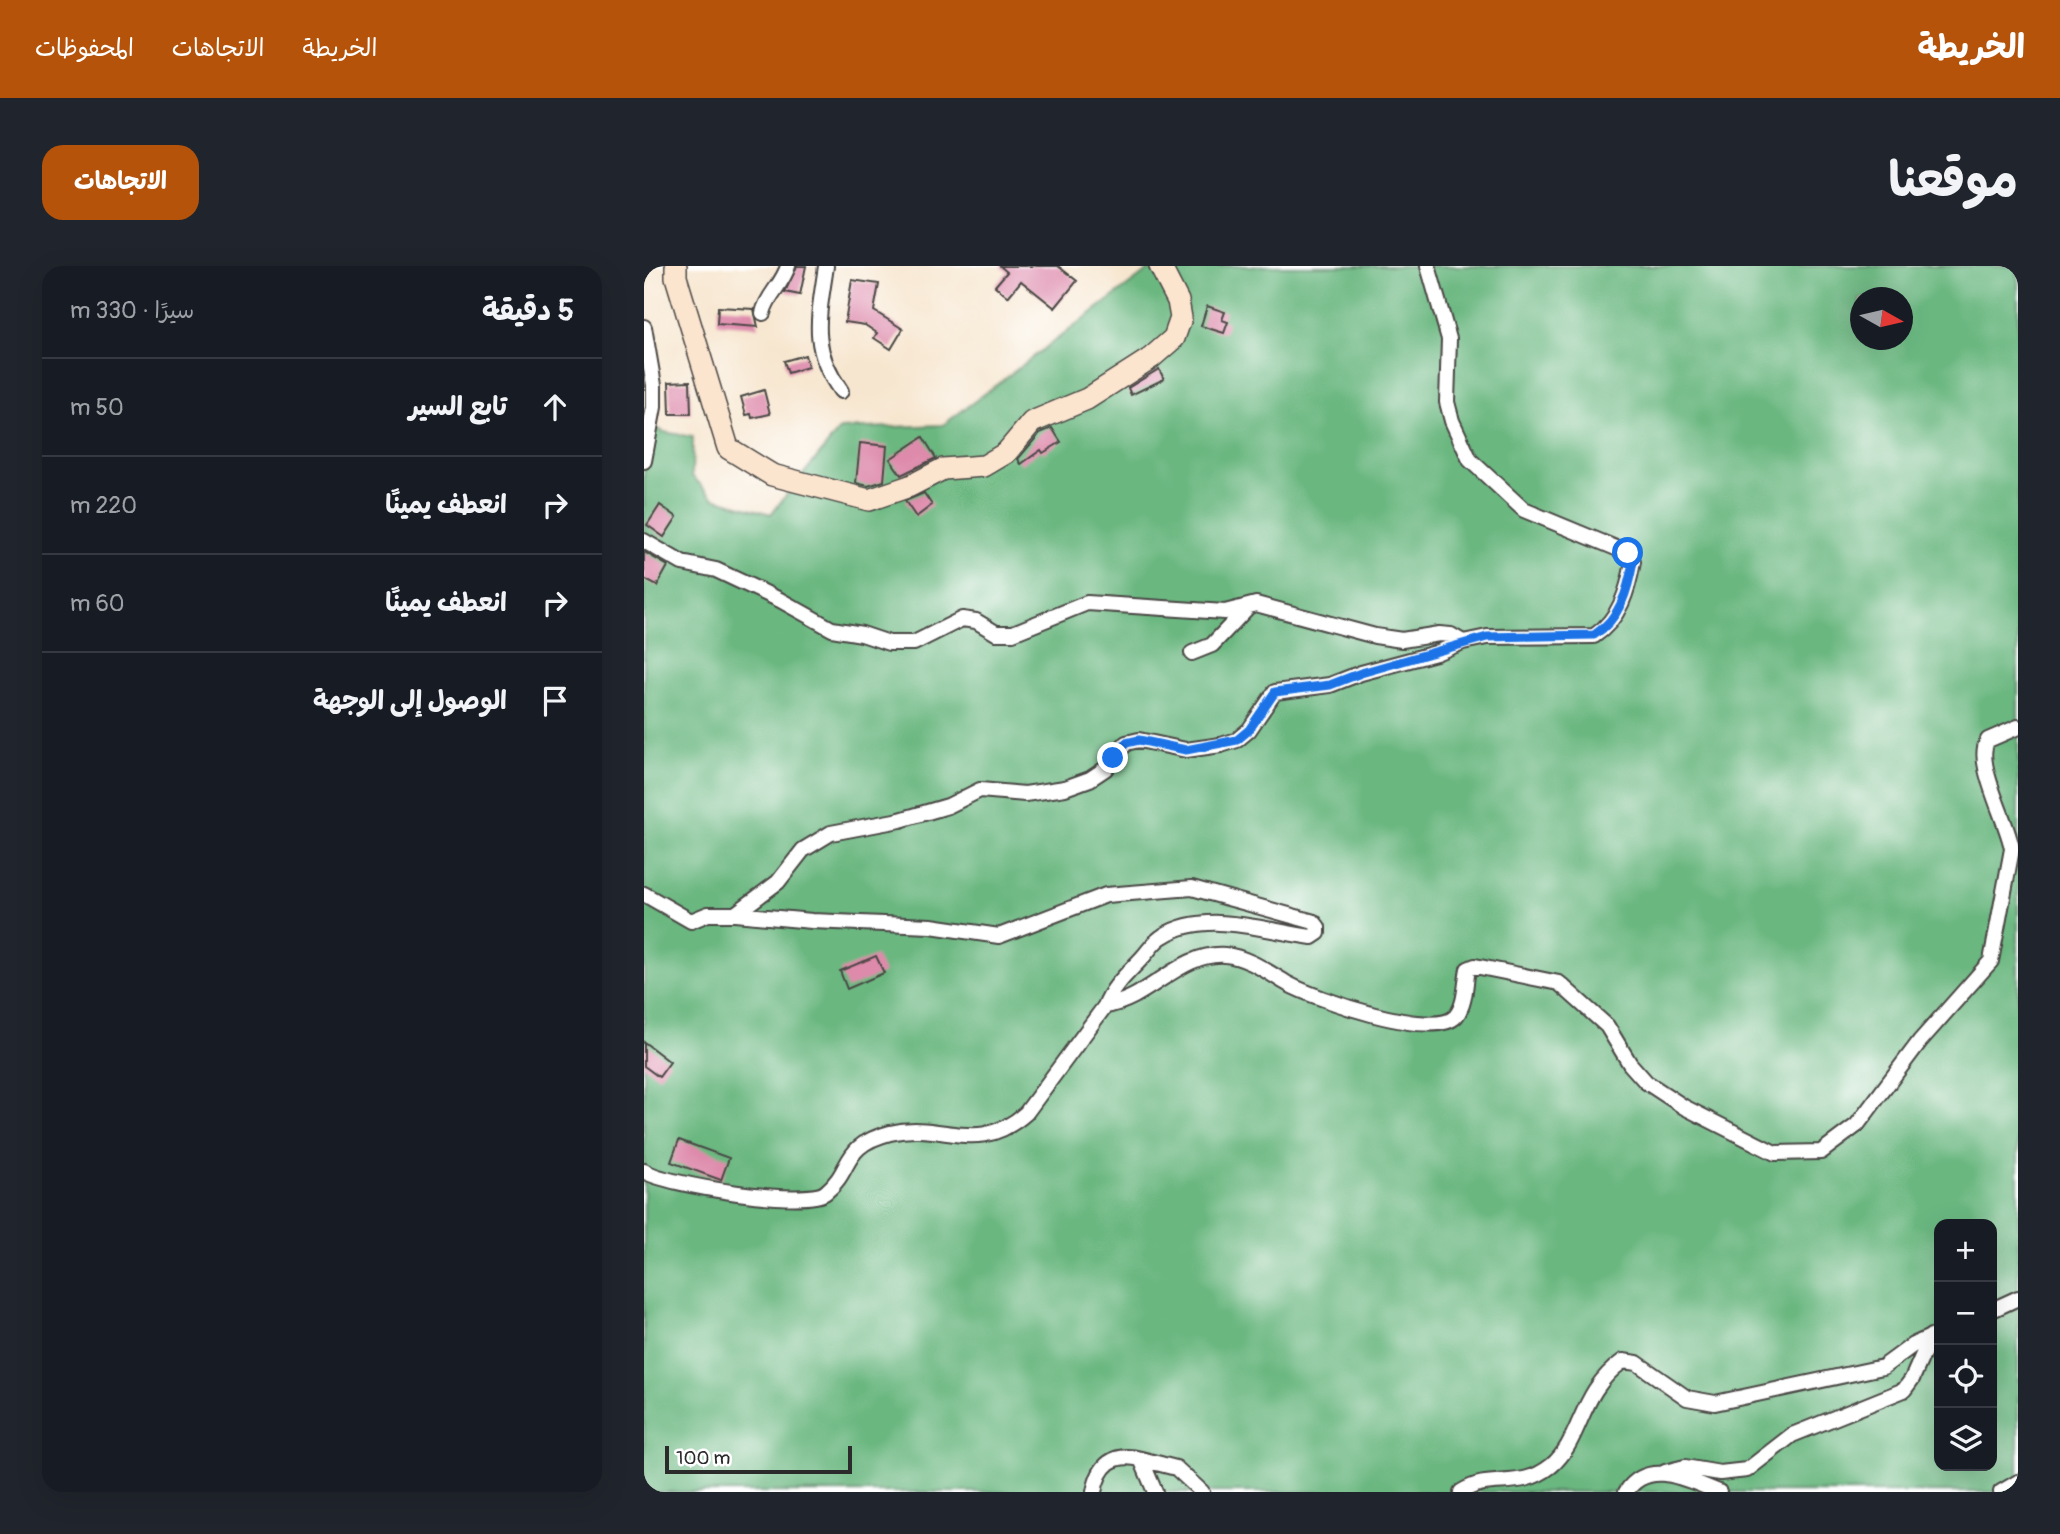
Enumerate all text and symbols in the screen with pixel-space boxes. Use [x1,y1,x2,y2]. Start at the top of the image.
text: الخريطة [1918,27,2025,68]
text: المحفوظات [35,34,134,63]
text: الاتجاهات [172,34,265,63]
text: الخريطة [303,34,377,63]
button: الاتجاهات [42,145,199,220]
text: موقعنا [1888,150,2018,211]
north arrow [1850,287,1913,350]
text: 5 دقيقة [482,292,574,329]
text: سيرًا · 330 m [70,296,194,325]
icon: ahead [536,388,574,426]
text: تابع السير [409,391,507,423]
text: 50 m [70,393,124,422]
icon: right [536,486,574,524]
text: انعطف يمينًا [385,489,507,521]
text: 220 m [70,491,137,520]
route start [1612,537,1643,568]
icon: right [536,584,574,622]
text: انعطف يمينًا [385,587,507,619]
text: 60 m [70,589,125,618]
icon: arrive [536,682,574,720]
text: الوصول إلى الوجهة [313,685,507,717]
route end [1097,742,1128,773]
map controls [1934,1219,1997,1471]
button: + [1934,1219,1997,1282]
button: − [1934,1282,1997,1345]
button: locate [1934,1345,1997,1408]
button: layers [1934,1408,1997,1471]
scale bar [665,1443,852,1475]
text: 100 m [676,1446,730,1470]

